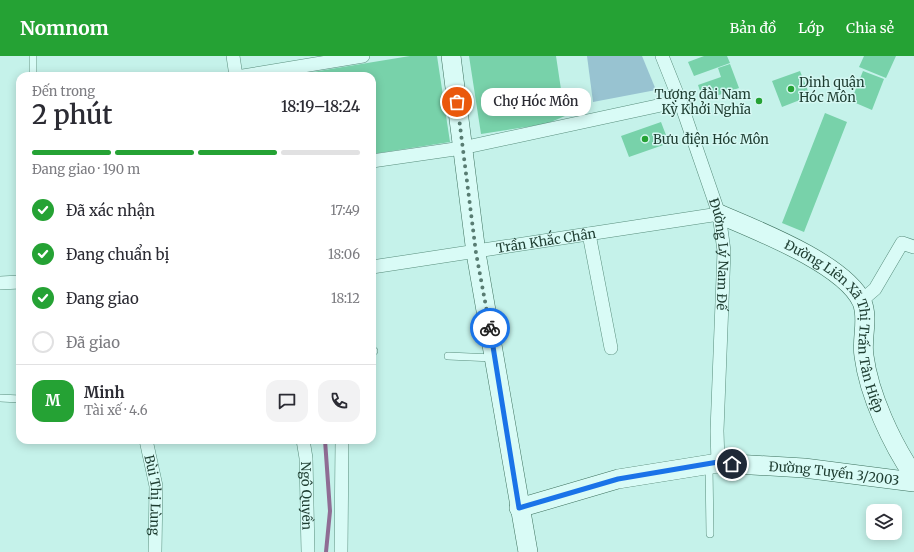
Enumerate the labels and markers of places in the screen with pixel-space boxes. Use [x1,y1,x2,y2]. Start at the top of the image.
place label: Dinh quận Hóc Môn [799,74,865,106]
marker: Dinh quận Hóc Môn [786,84,796,94]
pin [440,85,474,119]
place label: Tượng đài Nam Kỳ Khởi Nghĩa [655,86,751,118]
callout: Chợ Hóc Môn [481,88,591,116]
marker: Tượng đài Nam Kỳ Khởi Nghĩa [754,96,764,106]
place label: Bưu điện Hóc Môn [653,131,769,148]
marker: Bưu điện Hóc Môn [640,134,650,144]
pin [715,447,749,481]

